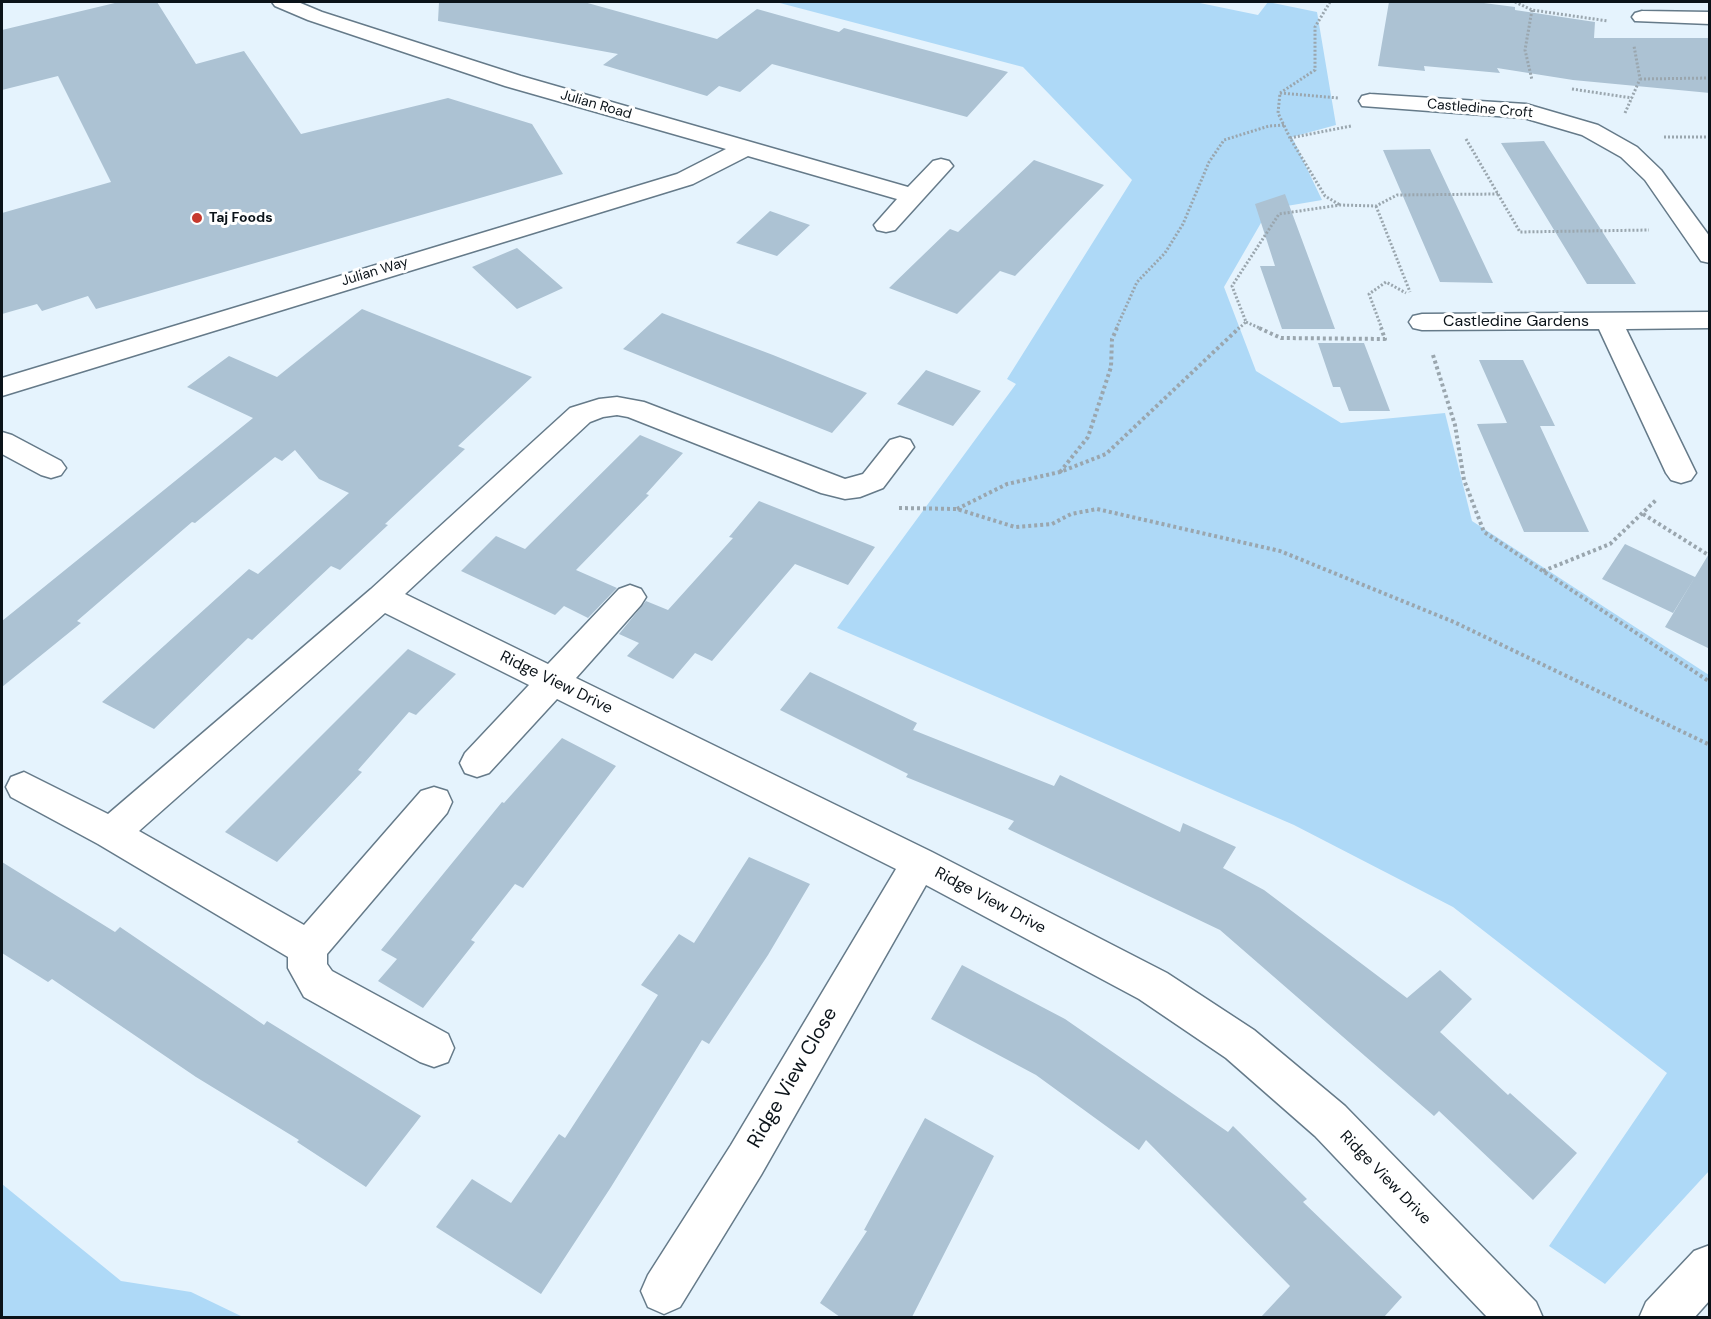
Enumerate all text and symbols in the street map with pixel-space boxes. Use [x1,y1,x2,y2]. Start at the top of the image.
street label: Julian Road [558,87,634,123]
street label: Castledine Croft [1426,96,1534,122]
place label: Taj Foods [209,210,273,226]
marker: Taj Foods [190,211,204,225]
street label: Julian Way [340,254,410,290]
street label: Castledine Gardens [1443,312,1589,332]
street label: Ridge View Drive [497,647,615,719]
street label: Ridge View Drive [931,864,1049,938]
street label: Ridge View Close [743,1003,843,1153]
street label: Ridge View Drive [1335,1127,1435,1229]

